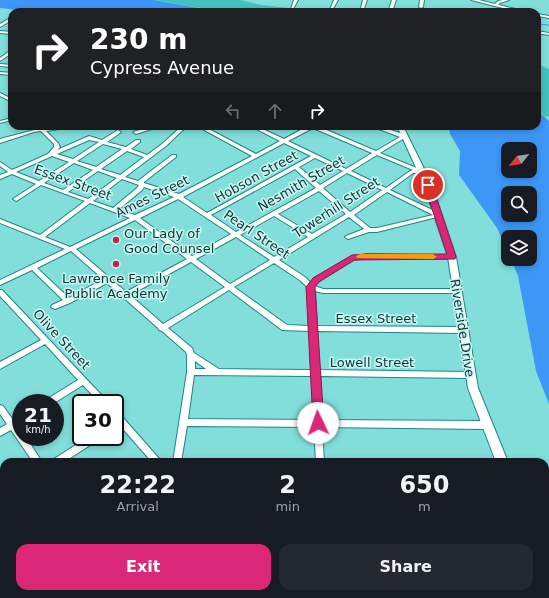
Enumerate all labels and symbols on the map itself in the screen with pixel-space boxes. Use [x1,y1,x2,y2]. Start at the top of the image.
north arrow [501,142,537,178]
street label: Hobson Street [212,147,300,205]
street label: Nesmith Street [255,153,347,214]
street label: Essex Street [32,162,113,203]
pin [411,168,445,202]
street label: Ames Street [113,172,191,221]
street label: Towerhill Street [289,174,382,242]
street label: Pearl Street [221,207,292,262]
place label: Our Lady of Good Counsel [124,226,214,256]
marker: Our Lady of Good Counsel [111,235,121,245]
marker: Lawrence Family Public Academy [111,259,121,269]
place label: Lawrence Family Public Academy [62,271,170,301]
street label: Riverside Drive [447,278,478,378]
street label: Olive Street [30,306,93,373]
street label: Essex Street [336,311,416,326]
street label: Lowell Street [330,355,414,370]
speed limit sign: 30 [72,394,124,446]
position arrow [297,402,339,444]

